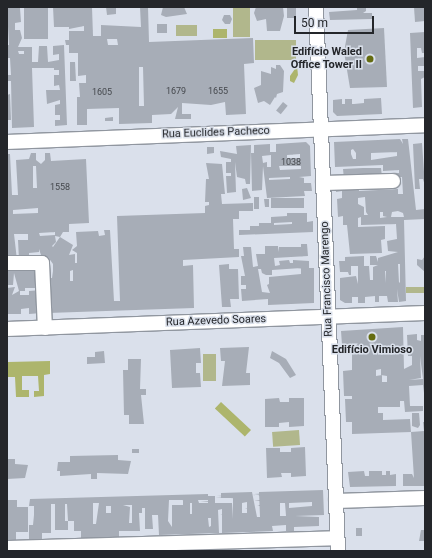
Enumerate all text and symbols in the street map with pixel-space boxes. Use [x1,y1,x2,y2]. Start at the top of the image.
scale bar [296,8,376,34]
text: 50 m [301,16,328,30]
place label: Edifício Waled Office Tower II [290,46,362,72]
marker: Edifício Waled Office Tower II [365,54,375,64]
house number: 1679 [166,86,186,96]
house number: 1655 [208,86,228,96]
house number: 1605 [92,87,112,97]
street label: Rua Euclides Pacheco [162,125,270,141]
house number: 1038 [281,157,301,167]
house number: 1558 [50,182,70,192]
street label: Rua Francisco Marengo [318,221,336,337]
street label: Rua Azevedo Soares [166,313,266,329]
marker: Edifício Vimioso [367,332,377,342]
place label: Edifício Vimioso [332,343,412,357]

